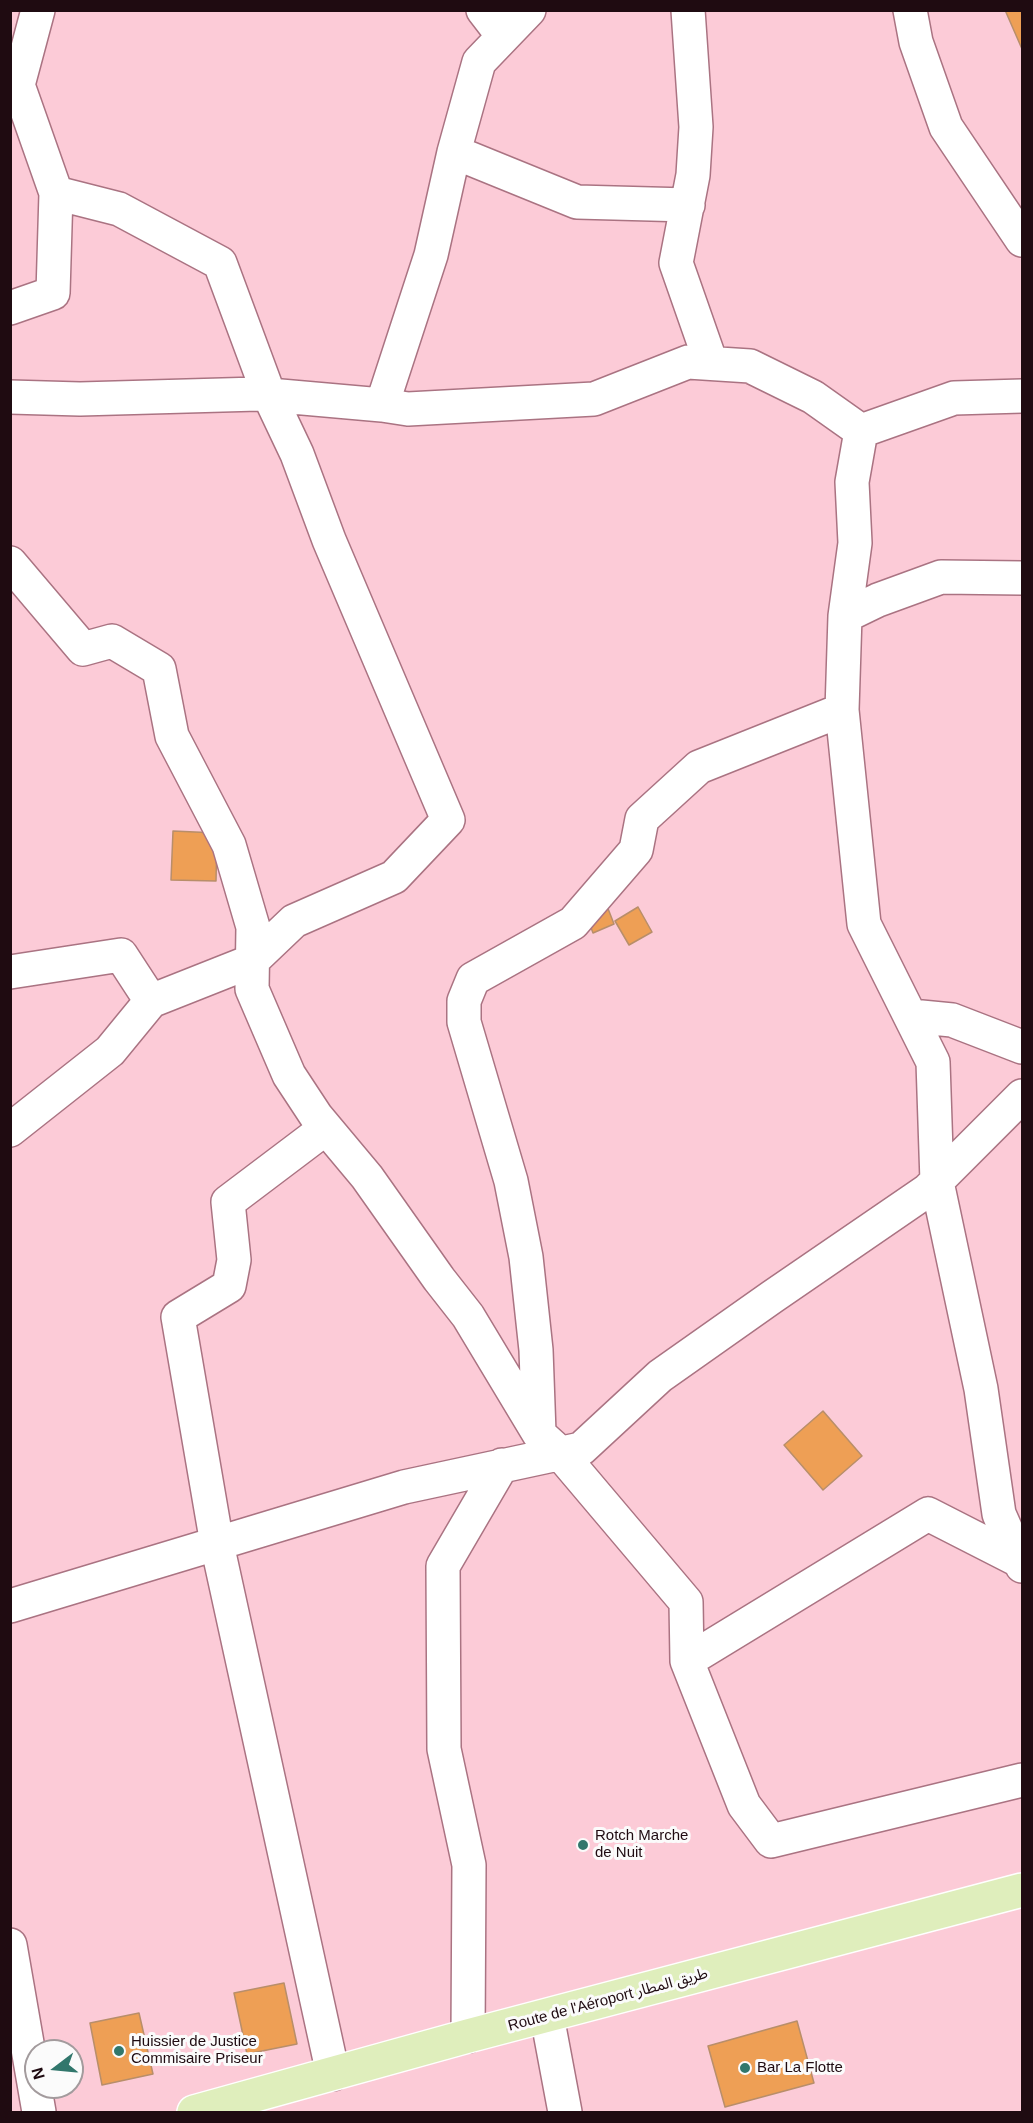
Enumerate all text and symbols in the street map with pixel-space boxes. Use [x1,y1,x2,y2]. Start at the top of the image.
place label: Rotch Marche de Nuit [595,1827,688,1862]
marker: Rotch Marche de Nuit [576,1838,590,1852]
street label: Route de l'Aéroport طريق المطار [506,1965,710,2035]
place label: Huissier de Justice Commisaire Priseur [131,2033,263,2068]
north arrow [24,2039,84,2099]
marker: Huissier de Justice Commisaire Priseur [112,2044,126,2058]
place label: Bar La Flotte [757,2059,843,2077]
marker: Bar La Flotte [738,2061,752,2075]
text: N [28,2066,48,2081]

